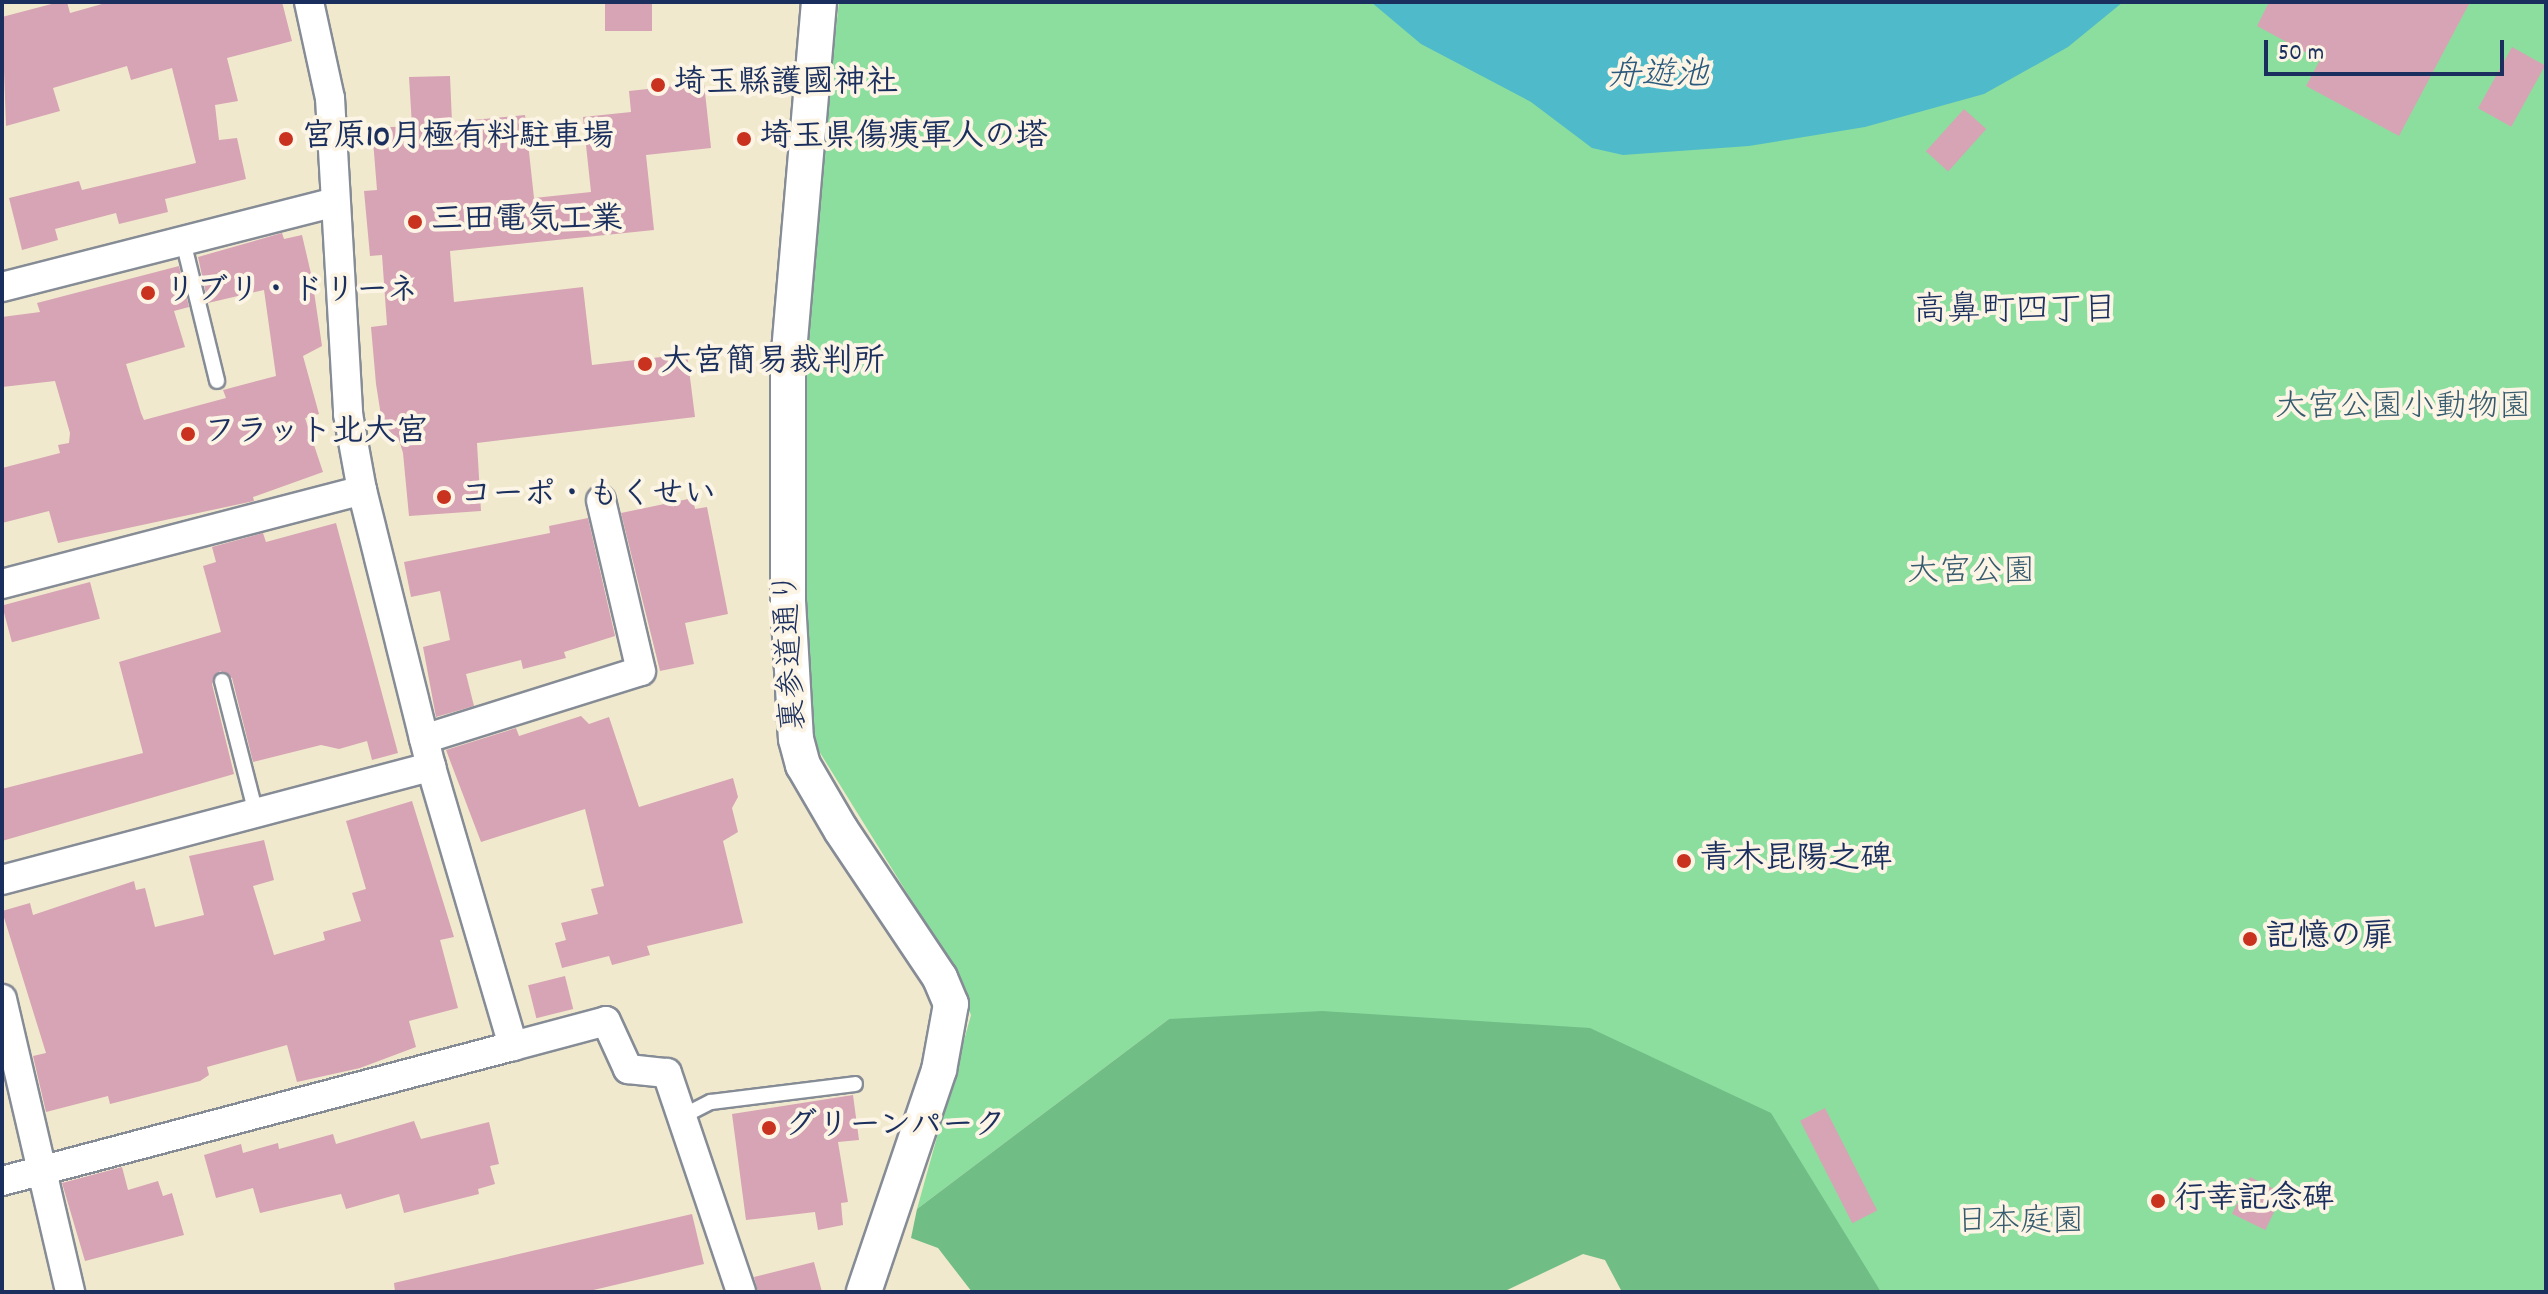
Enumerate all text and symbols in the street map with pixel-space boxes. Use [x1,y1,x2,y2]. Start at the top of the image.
scale bar [2268,24,2508,74]
text: 50 m [2278,37,2324,71]
water label: 舟遊池 [1607,58,1709,98]
place label: 埼玉縣護國神社 [674,66,898,104]
marker: 埼玉縣護國神社 [649,76,667,94]
place label: 宮原10月極有料駐車場 [302,120,614,158]
place label: 埼玉県傷痍軍人の塔 [760,120,1048,158]
marker: 宮原10月極有料駐車場 [277,130,295,148]
marker: 埼玉県傷痍軍人の塔 [735,130,753,148]
place label: 三田電気工業 [431,203,623,241]
marker: 三田電気工業 [406,213,424,231]
place label: リブリ・ドリーネ [164,274,420,312]
marker: リブリ・ドリーネ [139,284,157,302]
district label: 高鼻町四丁目 [1913,293,2117,333]
place label: 大宮簡易裁判所 [661,345,885,383]
marker: 大宮簡易裁判所 [636,355,654,373]
park label: 大宮公園小動物園 [2275,390,2531,428]
place label: フラット北大宮 [204,415,428,453]
marker: フラット北大宮 [179,425,197,443]
place label: コーポ・もくせい [460,478,716,516]
marker: コーポ・もくせい [435,488,453,506]
park label: 大宮公園 [1907,555,2035,593]
street label: 裏参道通り [770,570,816,732]
place label: 青木昆陽之碑 [1700,842,1892,880]
marker: 青木昆陽之碑 [1675,852,1693,870]
place label: 記憶の扉 [2266,920,2394,958]
marker: 記憶の扉 [2241,930,2259,948]
place label: グリーンパーク [785,1109,1009,1147]
marker: グリーンパーク [760,1119,778,1137]
place label: 行幸記念碑 [2174,1182,2334,1220]
marker: 行幸記念碑 [2149,1192,2167,1210]
park label: 日本庭園 [1956,1205,2084,1243]

